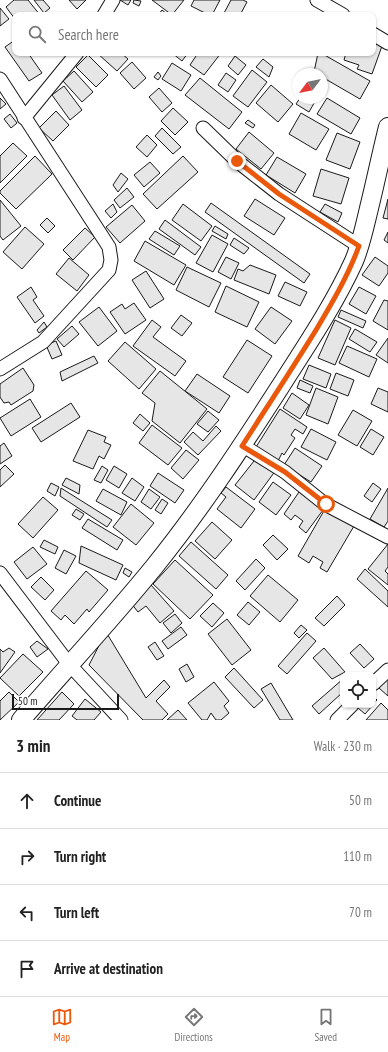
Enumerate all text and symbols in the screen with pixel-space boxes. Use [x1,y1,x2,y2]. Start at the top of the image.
search box [12,12,376,56]
icon: search [26,23,48,45]
text: Search here [58,25,119,44]
north arrow [292,68,328,104]
route end [228,152,246,170]
route start [317,495,335,513]
map controls [340,672,376,708]
button: locate [340,672,376,708]
scale bar [12,692,119,711]
text: 50 m [18,694,37,708]
text: 3 min [16,735,50,757]
text: Walk · 230 m [314,738,372,755]
icon: ahead [16,790,38,812]
text: Continue [54,791,101,810]
text: 50 m [349,792,372,809]
icon: right [16,846,38,868]
text: Turn right [54,847,106,866]
text: 110 m [343,848,372,865]
icon: left [16,902,38,924]
text: Turn left [54,903,99,922]
text: 70 m [349,904,372,921]
icon: arrive [16,958,38,980]
text: Arrive at destination [54,959,163,978]
tab: Map [51,1006,73,1044]
tab: Directions [175,1006,213,1044]
tab: Saved [314,1006,337,1044]

